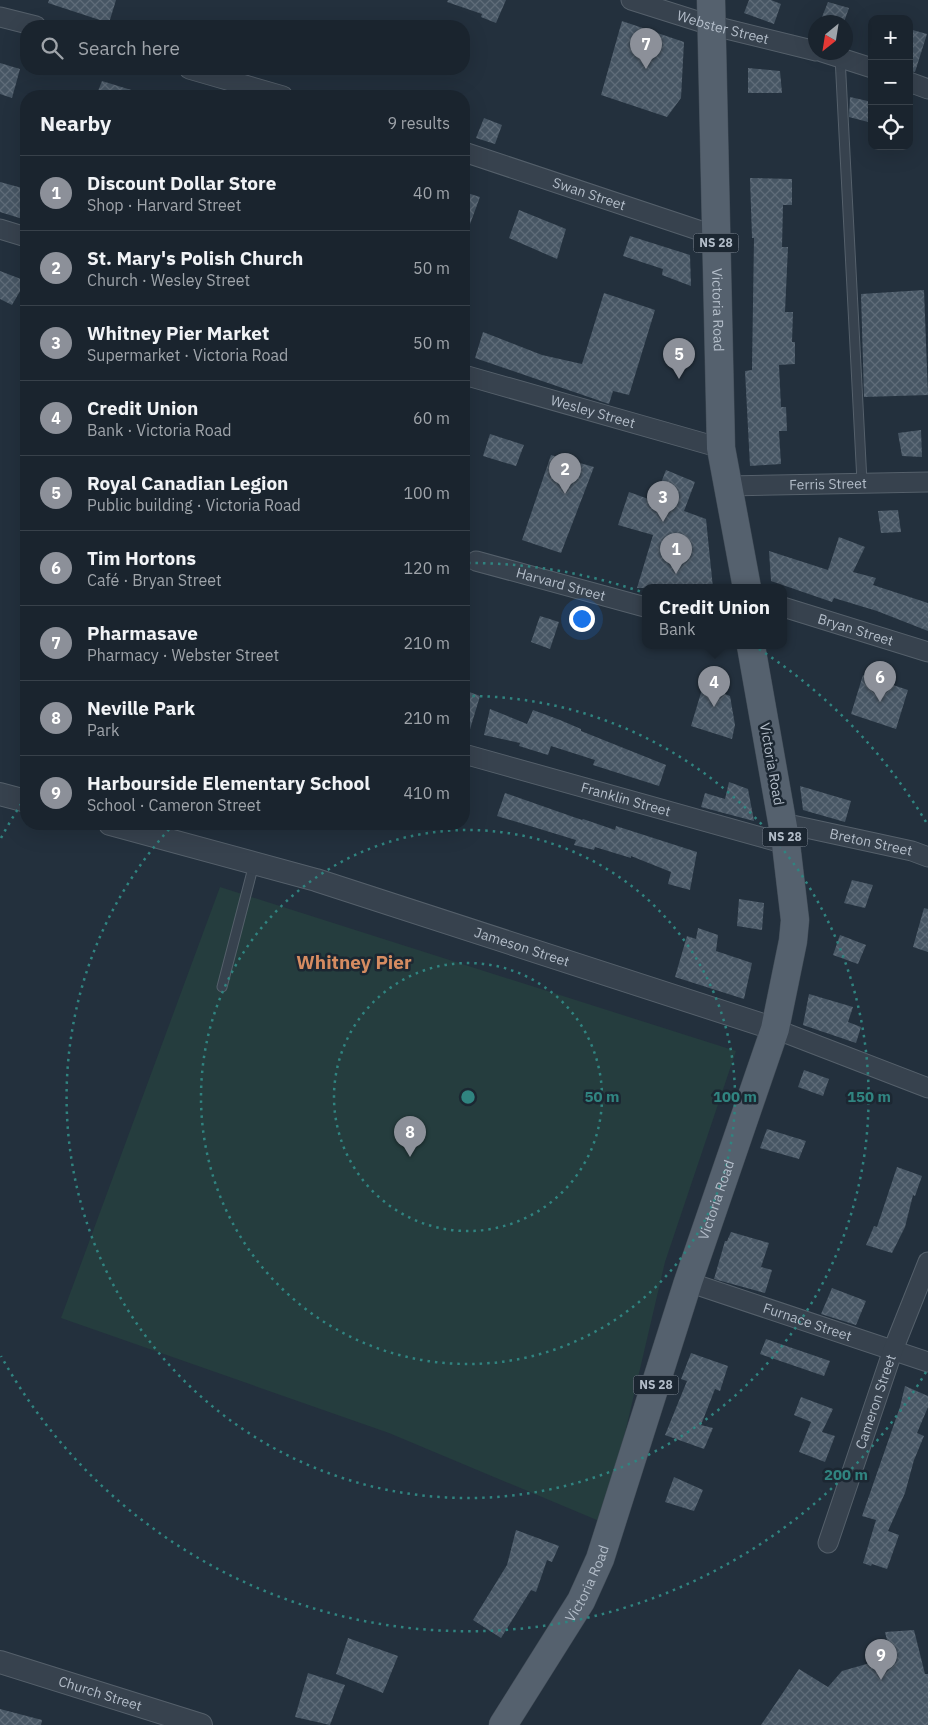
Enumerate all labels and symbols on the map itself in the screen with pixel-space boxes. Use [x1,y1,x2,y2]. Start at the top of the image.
street label: Webster Street [675,6,771,48]
north arrow [808,15,853,60]
pin: 7 [630,28,662,69]
street label: Swan Street [550,173,628,214]
road number: NS 28 [694,234,738,252]
street label: Victoria Road [708,268,728,352]
pin: 5 [663,338,695,379]
street label: Wesley Street [549,391,637,432]
pin: 2 [549,453,581,494]
street label: Ferris Street [789,474,867,494]
pin: 3 [647,481,679,522]
pin: 1 [660,533,692,574]
street label: Harvard Street [514,563,608,605]
your location [569,606,595,632]
street label: Bryan Street [815,609,896,650]
pin: 6 [864,661,896,702]
pin: 4 [698,666,730,707]
street label: Victoria Road [756,721,788,807]
street label: Franklin Street [579,778,673,820]
street label: Breton Street [828,824,914,860]
road number: NS 28 [762,828,808,846]
street label: Jameson Street [472,923,572,971]
district label: Whitney Pier [296,950,412,974]
text: 50 m [585,1087,619,1106]
text: 100 m [713,1087,757,1106]
text: 150 m [847,1087,891,1106]
centre of rings [459,1088,477,1106]
pin: 8 [394,1116,426,1157]
street label: Victoria Road [694,1158,738,1242]
street label: Furnace Street [761,1299,854,1345]
street label: Cameron Street [851,1352,900,1451]
road number: NS 28 [634,1376,678,1394]
text: 200 m [824,1465,868,1484]
street label: Victoria Road [561,1543,613,1625]
pin: 9 [865,1639,897,1680]
street label: Church Street [56,1672,144,1715]

